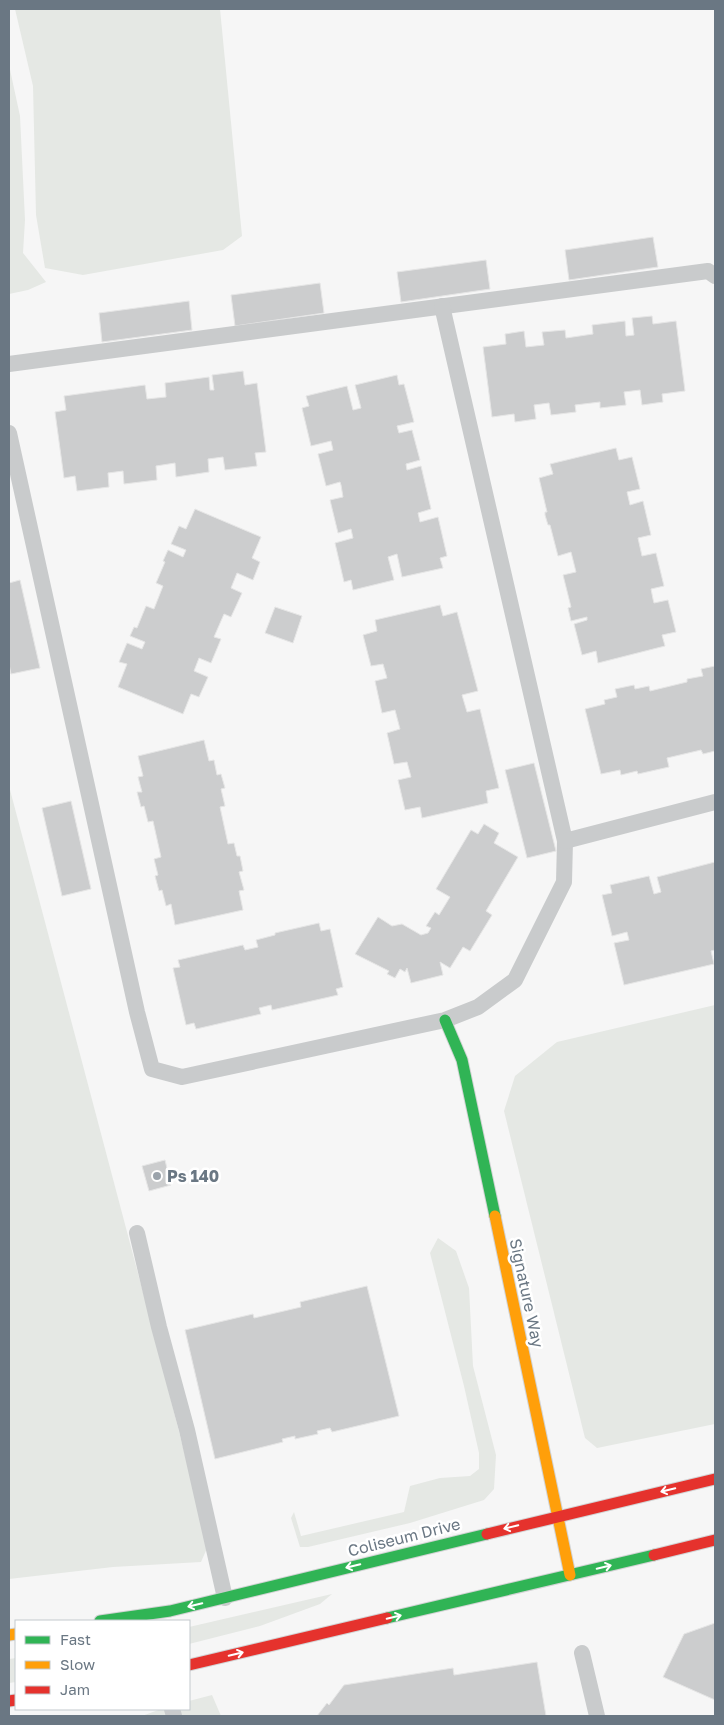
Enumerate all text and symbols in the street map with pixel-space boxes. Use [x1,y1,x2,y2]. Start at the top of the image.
place label: Ps 140 [167,1166,219,1186]
marker: Ps 140 [151,1170,163,1182]
street label: Signature Way [506,1237,548,1349]
one-way arrow [660,1486,676,1495]
street label: Coliseum Drive [346,1513,462,1561]
one-way arrow [503,1523,519,1532]
one-way arrow [345,1562,361,1571]
one-way arrow [595,1562,611,1571]
one-way arrow [187,1601,203,1610]
one-way arrow [386,1612,402,1621]
legend [15,1620,190,1710]
text: Fast [60,1630,91,1648]
one-way arrow [228,1649,244,1658]
text: Slow [60,1655,95,1673]
text: Jam [60,1680,90,1698]

